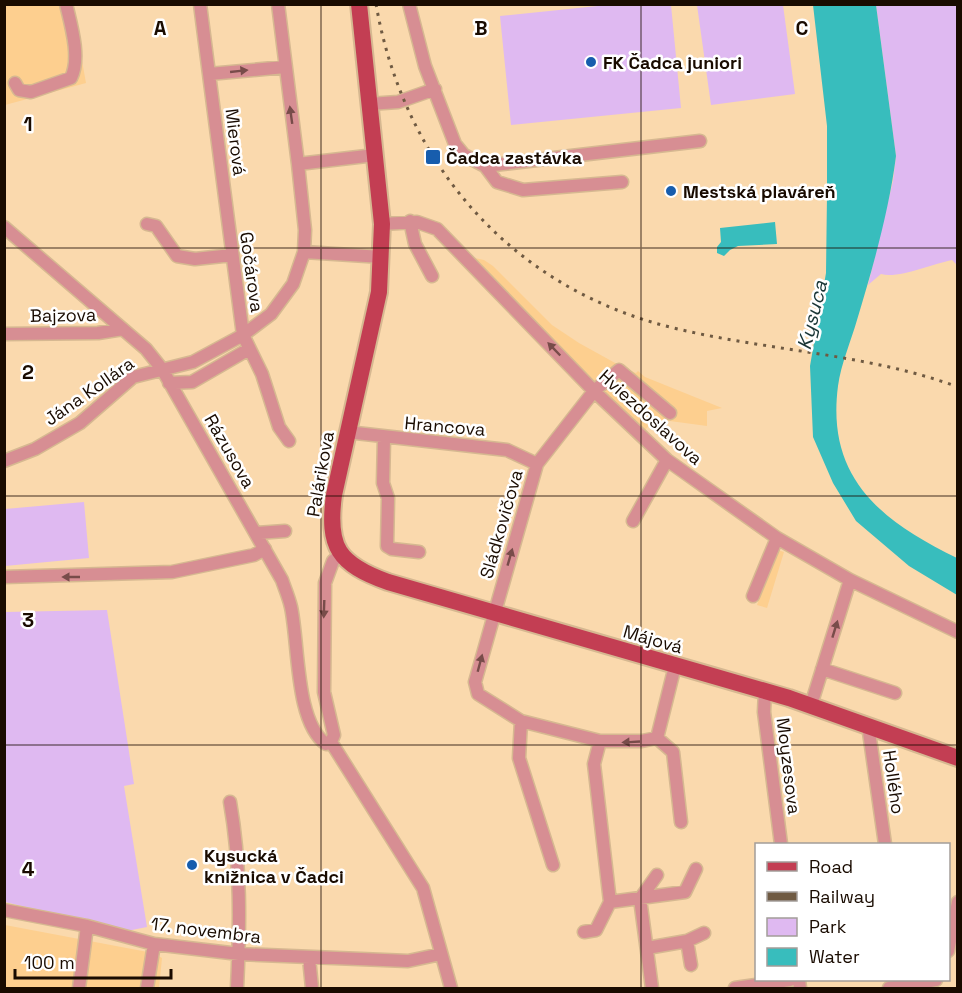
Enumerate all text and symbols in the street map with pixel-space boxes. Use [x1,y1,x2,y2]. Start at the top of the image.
text: A [154,15,167,41]
text: B [474,15,488,41]
text: C [796,15,809,41]
place label: FK Čadca juniori [603,51,742,74]
marker: FK Čadca juniori [584,55,598,69]
one-way arrow [230,66,249,76]
one-way arrow [287,106,296,125]
street label: Mierová [220,107,252,177]
text: 1 [23,111,33,137]
place label: Čadca zastávka [446,146,583,169]
marker: Čadca zastávka [424,148,442,166]
place label: Mestská plaváreň [683,180,836,203]
marker: Mestská plaváreň [664,184,678,198]
street label: Gočárova [235,230,269,314]
water label: Kysuca [791,277,833,352]
street label: Bajzova [30,303,96,327]
one-way arrow [547,343,561,357]
street label: Jána Kollára [40,352,138,430]
text: 2 [22,359,34,385]
street label: Hviezdoslavova [594,364,708,470]
street label: Rázusova [200,410,260,492]
street label: Hrancova [404,411,486,441]
street label: Palárikova [301,429,339,519]
street label: Sládkovičova [474,467,528,581]
one-way arrow [506,548,515,566]
one-way arrow [61,572,80,582]
one-way arrow [319,599,329,618]
text: 3 [22,607,34,633]
street label: Májová [621,620,685,658]
one-way arrow [831,620,840,638]
one-way arrow [476,654,486,673]
street label: Moyzesova [772,716,806,816]
one-way arrow [621,737,640,747]
street label: Hollého [878,748,910,816]
legend [755,843,950,981]
place label: Kysucká knižnica v Čadci [204,844,344,888]
text: Road [809,855,853,878]
text: 4 [22,856,35,882]
marker: Kysucká knižnica v Čadci [185,858,199,872]
text: Railway [809,885,875,908]
street label: 17. novembra [150,912,262,948]
text: Park [809,915,847,938]
scale bar [15,942,171,980]
text: Water [809,945,860,968]
text: 100 m [24,951,75,974]

